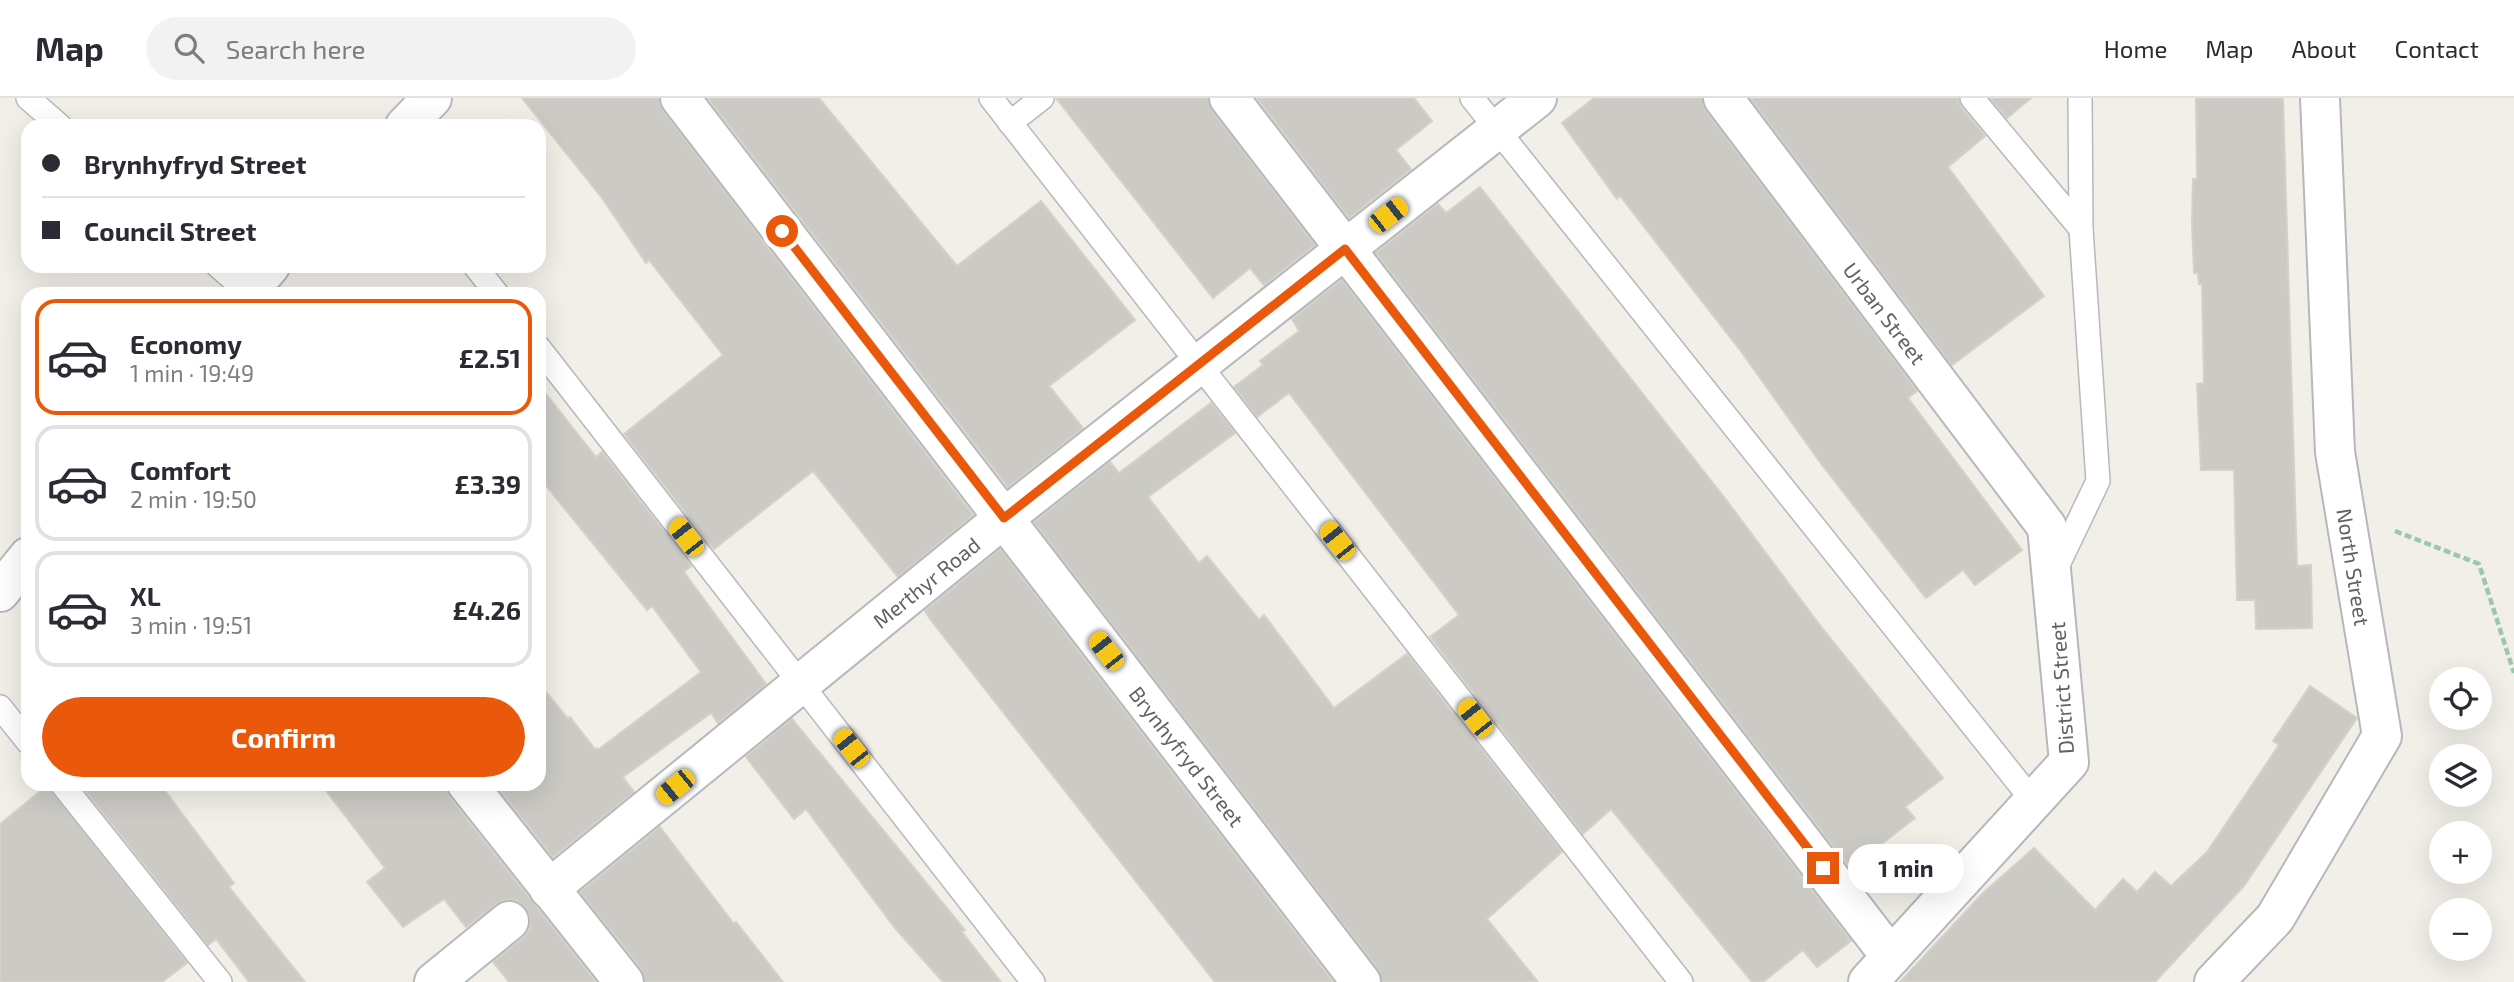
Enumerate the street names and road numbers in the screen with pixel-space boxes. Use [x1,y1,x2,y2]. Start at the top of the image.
street label: Urban Street [1839,257,1931,369]
street label: North Street [2332,507,2376,627]
street label: Merthyr Road [867,531,985,633]
street label: District Street [2044,621,2078,755]
street label: Brynhyfryd Street [1125,681,1249,831]

